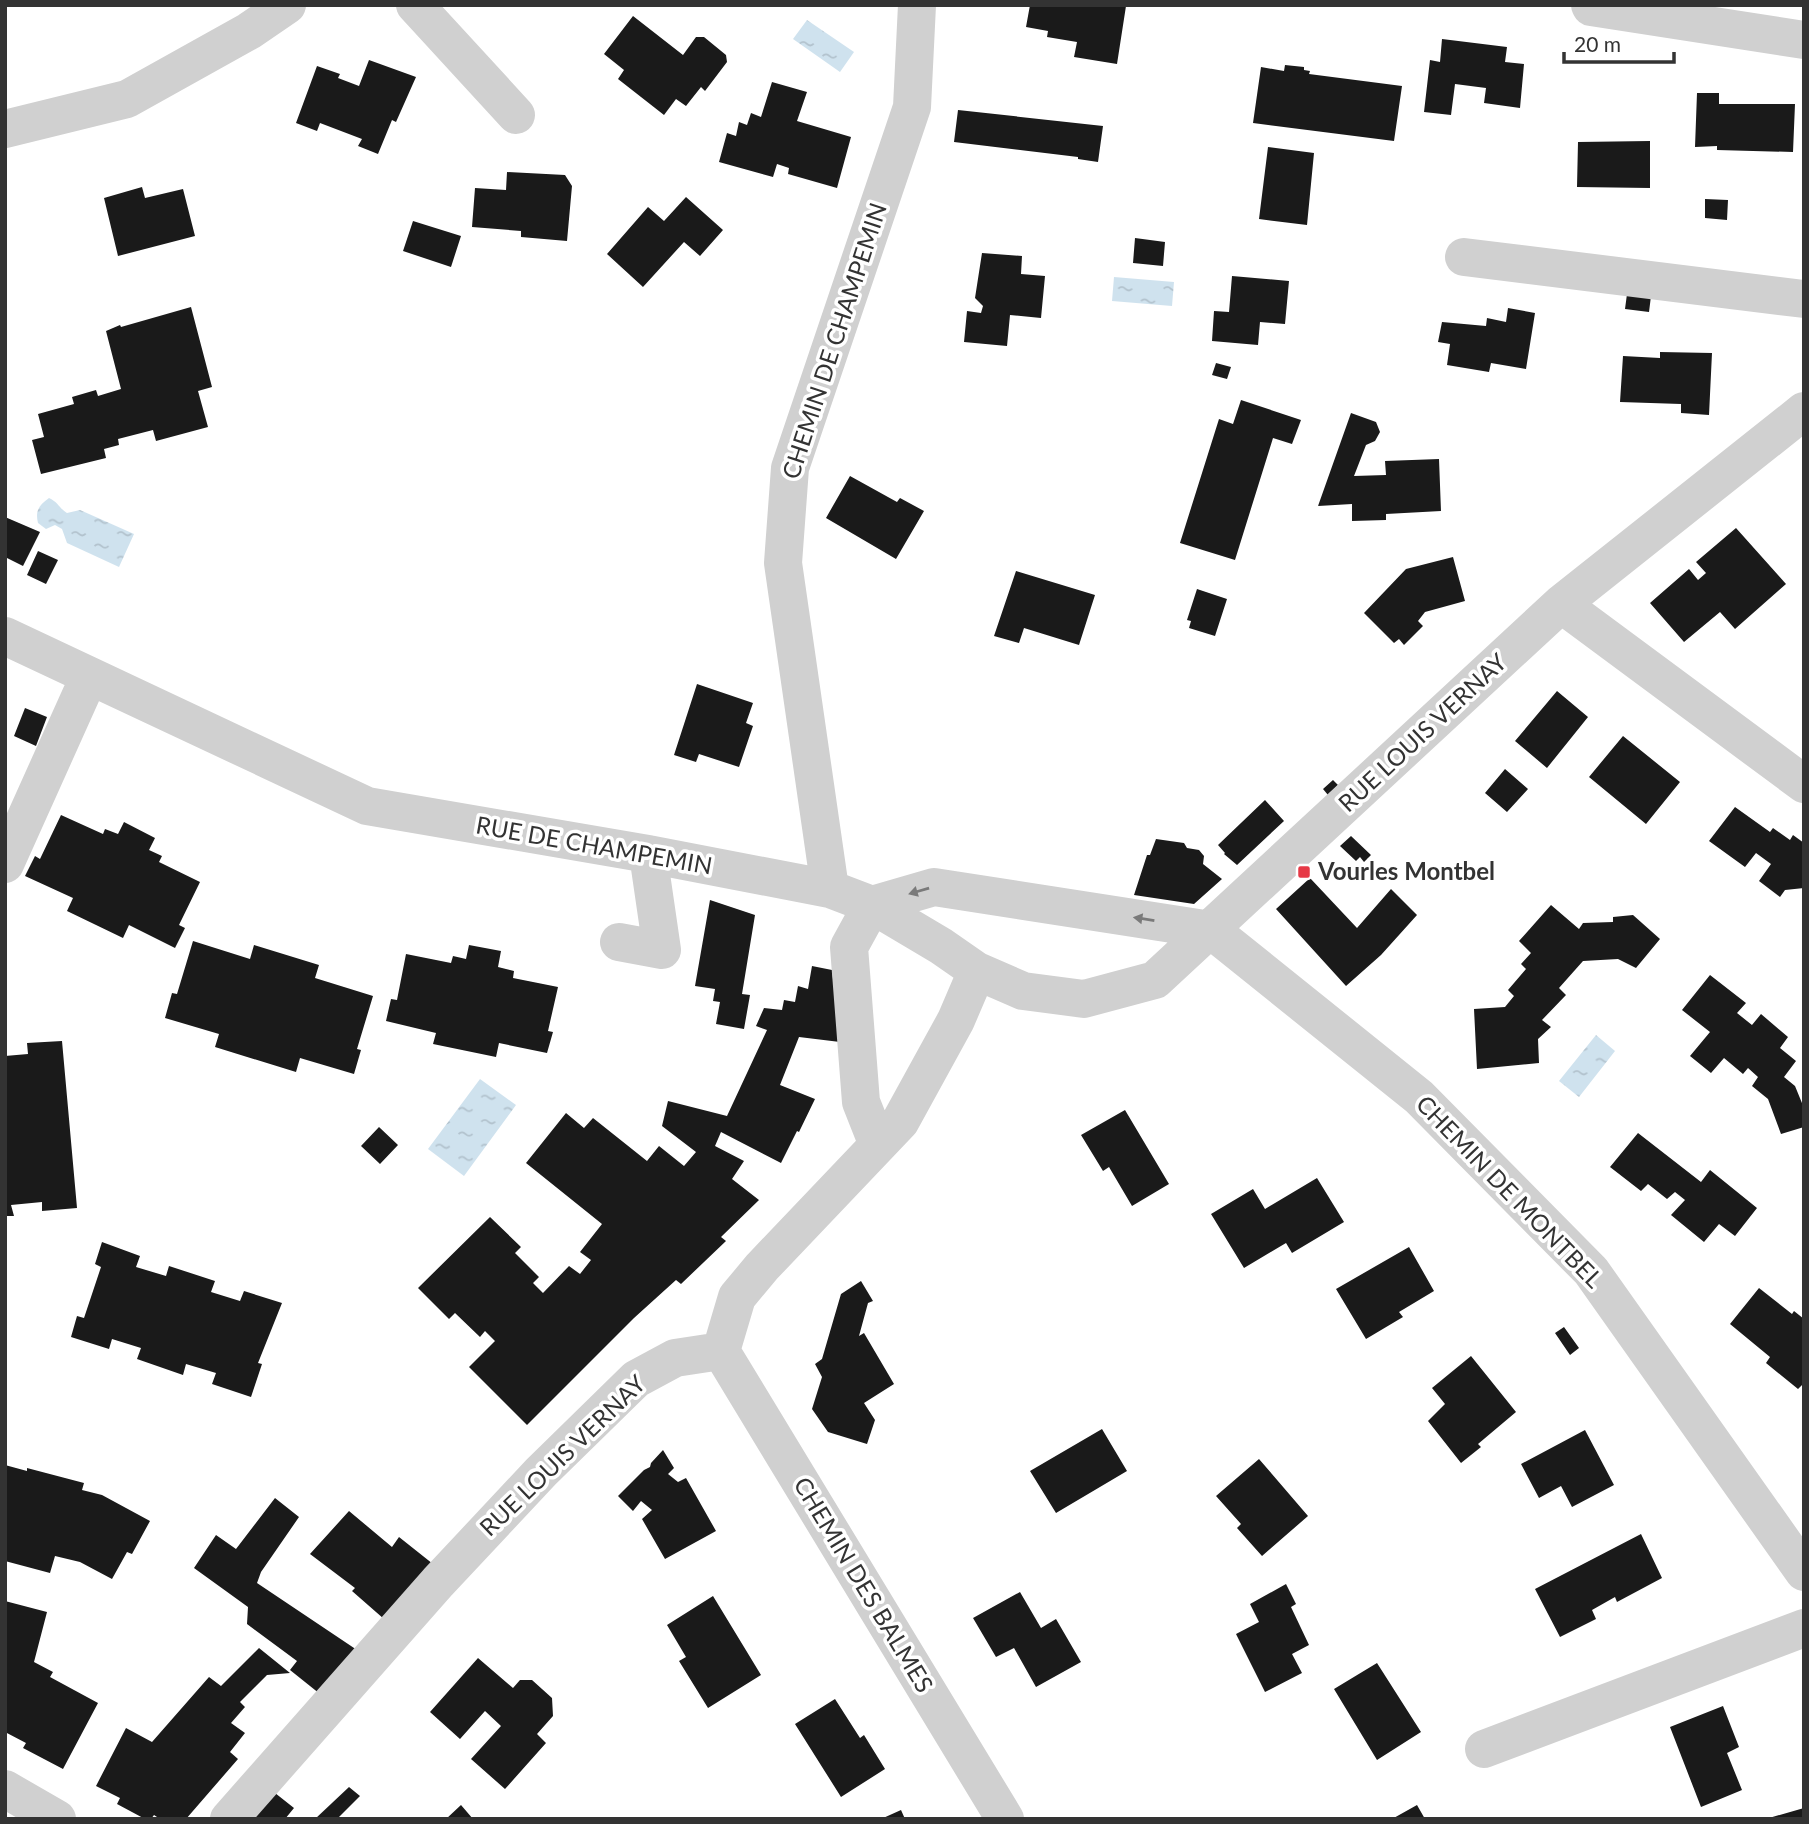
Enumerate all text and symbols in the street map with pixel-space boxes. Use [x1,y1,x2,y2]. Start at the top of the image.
scale bar [1564,21,1674,65]
text: 20 m [1574,31,1621,56]
street label: CHEMIN DE CHAMPEMIN [775,199,892,482]
street label: RUE LOUIS VERNAY [1332,647,1512,817]
street label: RUE DE CHAMPEMIN [474,809,715,880]
place label: Vourles Montbel [1317,856,1495,885]
marker: Vourles Montbel [1296,864,1312,880]
one-way arrow [908,886,930,897]
one-way arrow [1133,913,1155,924]
street label: CHEMIN DE MONTBEL [1411,1089,1609,1293]
street label: RUE LOUIS VERNAY [473,1368,651,1541]
street label: CHEMIN DES BALMES [789,1471,940,1697]

